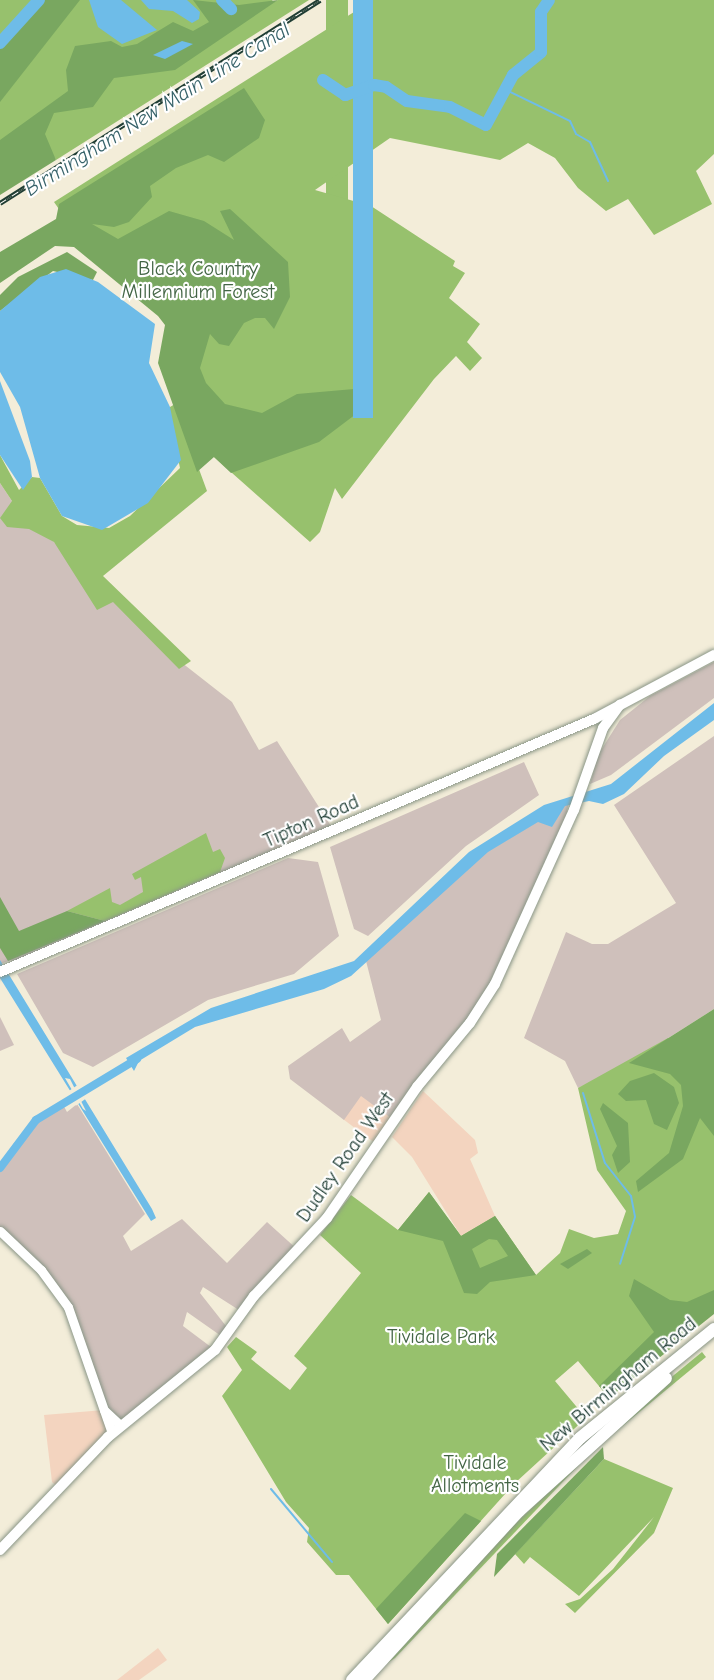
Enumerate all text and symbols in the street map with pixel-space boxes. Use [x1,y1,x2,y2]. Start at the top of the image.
water label: Birmingham New Main Line Canal [20,17,294,201]
park label: Black Country Millennium Forest [122,256,274,303]
street label: Tipton Road [260,789,362,853]
street label: Dudley Road West [291,1087,399,1227]
street label: New Birmingham Road [535,1312,701,1456]
park label: Tividale Park [387,1324,495,1348]
park label: Tividale Allotments [431,1450,519,1497]

